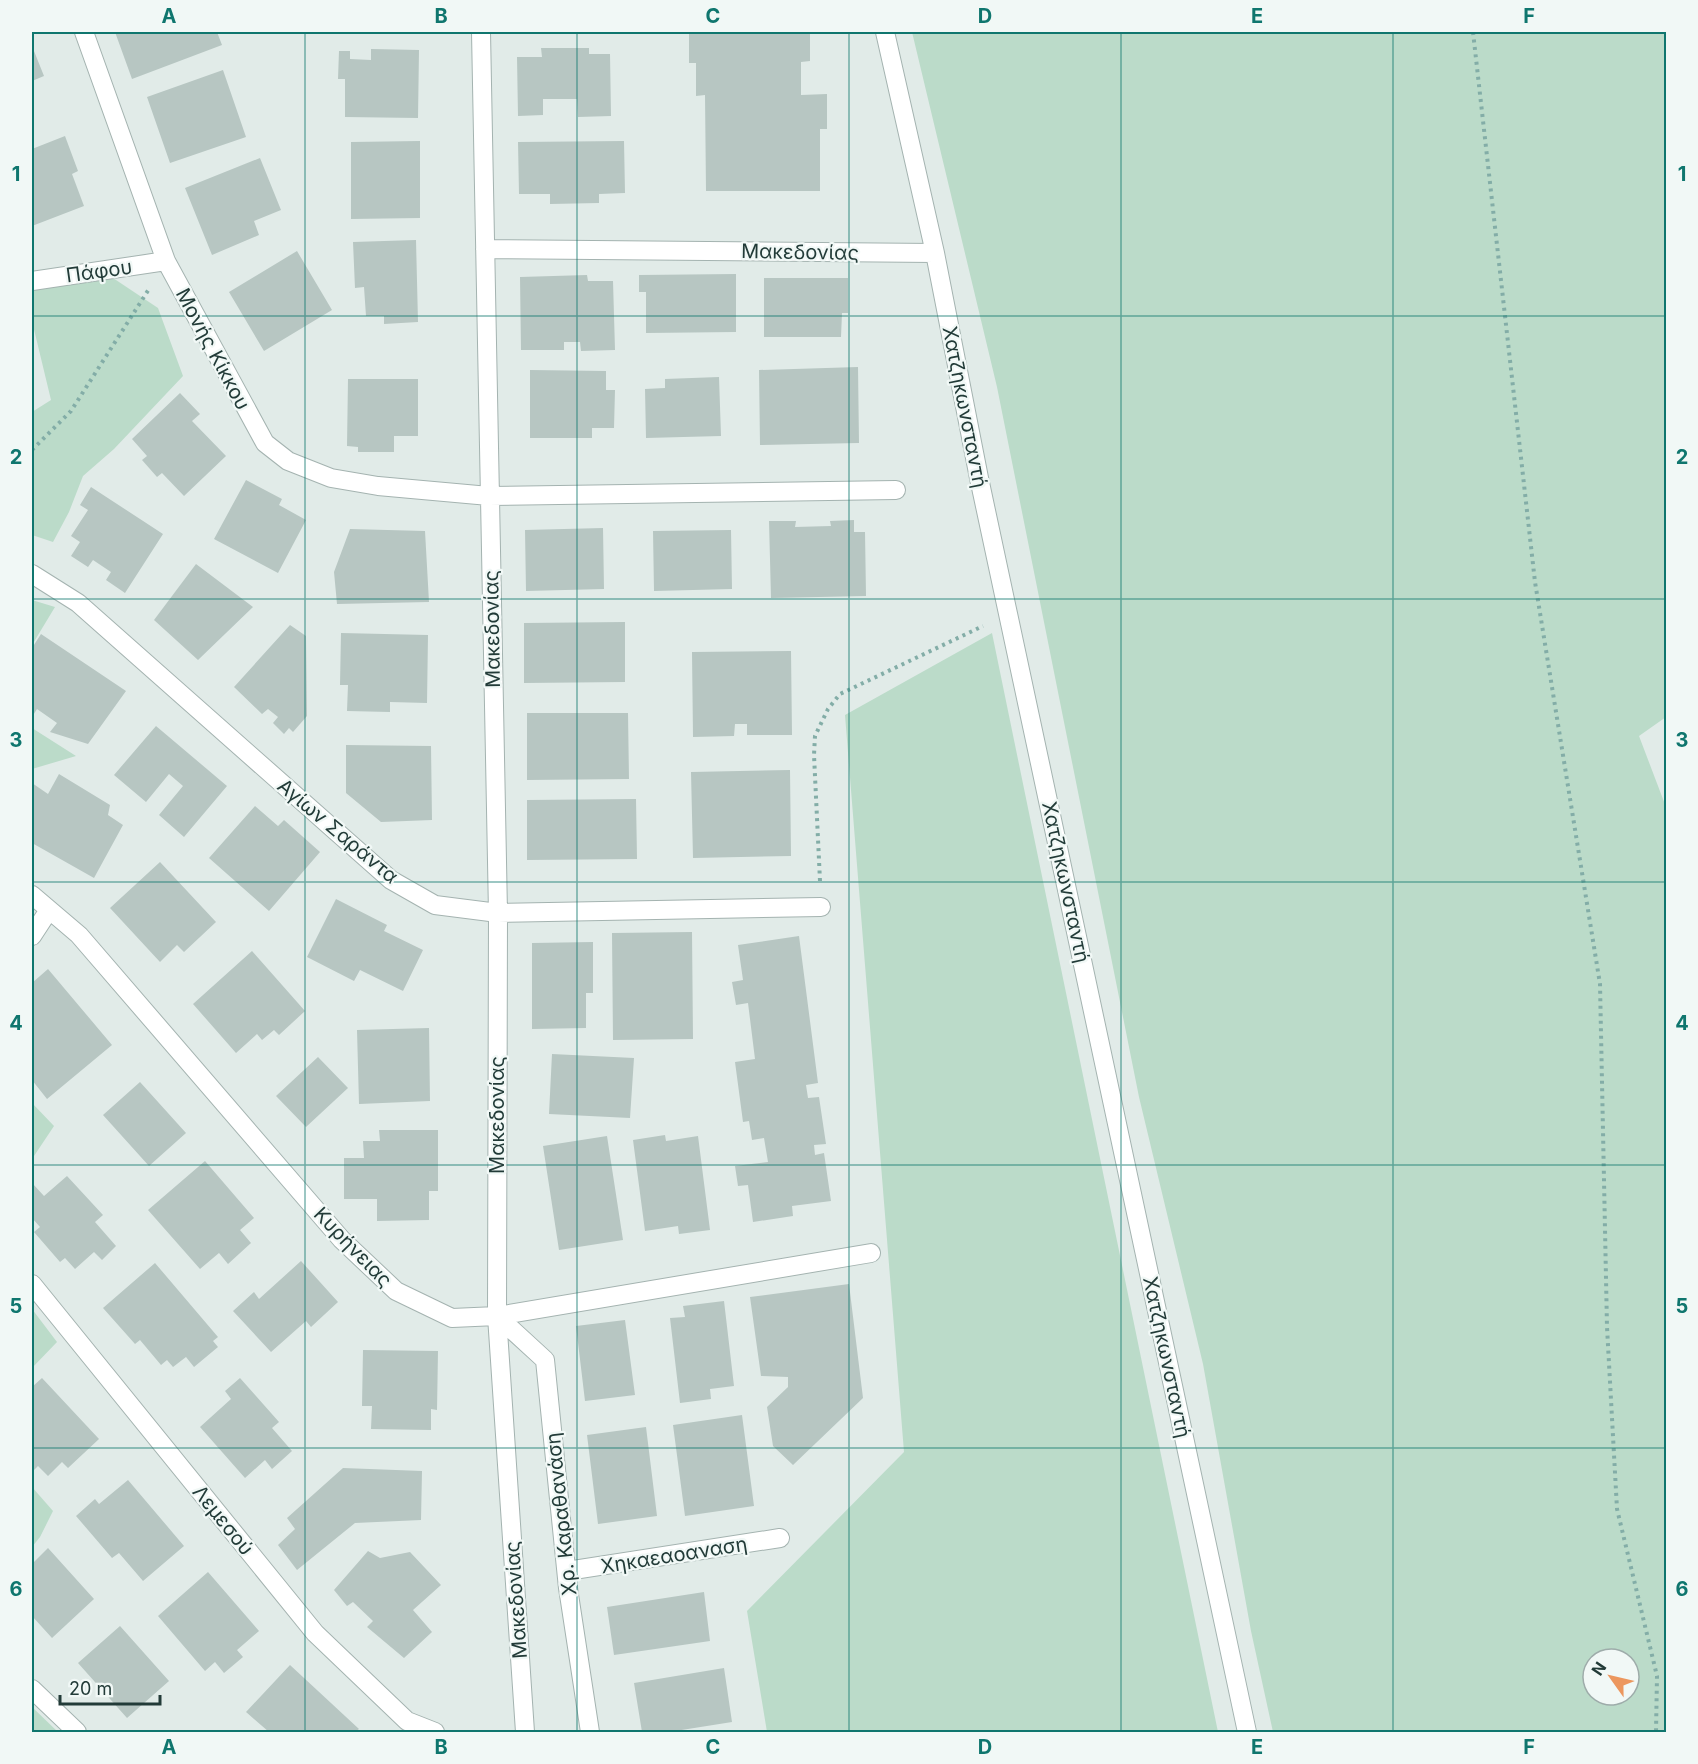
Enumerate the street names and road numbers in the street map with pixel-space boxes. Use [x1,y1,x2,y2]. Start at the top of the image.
street label: Μακεδονίας [741,239,859,265]
street label: Πάφου [64,254,134,288]
street label: Μονής Κίκκου [171,284,255,414]
street label: Χατζηκωνσταντή [938,324,992,490]
street label: Μακεδονίας [479,570,505,688]
street label: Αγίων Σαράντα [273,774,403,888]
street label: Χατζηκωνσταντή [1037,799,1095,965]
street label: Μακεδονίας [485,1056,509,1174]
street label: Κυρήνειας [309,1202,397,1292]
street label: Χατζηκωνσταντή [1138,1274,1196,1440]
street label: Χρ. Καραθανάση [541,1431,581,1597]
street label: Λεμεσού [188,1480,258,1560]
street label: Χηκαεαοαναση [599,1532,749,1578]
street label: Μακεδονίας [500,1540,532,1660]

